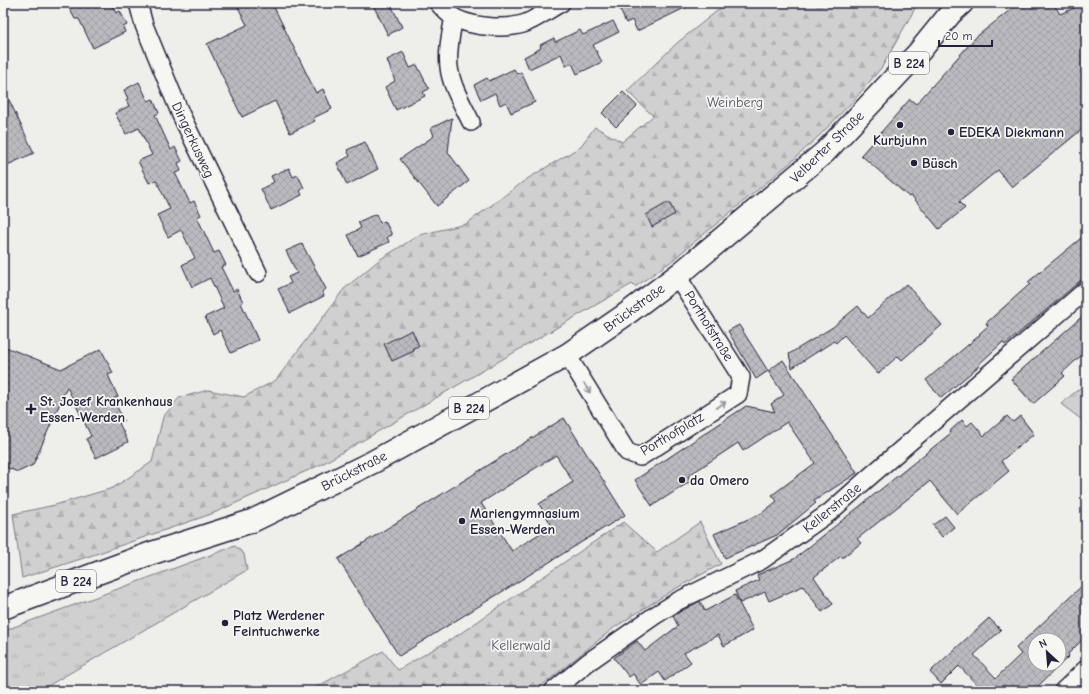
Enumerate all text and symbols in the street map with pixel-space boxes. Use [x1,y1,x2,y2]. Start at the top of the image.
scale bar [939,22,992,48]
text: 20 m [945,29,973,43]
road number: B 224 [889,52,929,74]
park label: Weinberg [707,94,763,111]
street label: Dingerkusweg [168,99,218,181]
street label: Velberter Straße [786,107,868,187]
marker: Kurbjuhn [895,120,905,130]
place label: EDEKA Diekmann [959,124,1064,141]
marker: EDEKA Diekmann [946,127,956,137]
place label: Kurbjuhn [873,132,927,149]
place label: Büsch [922,155,958,172]
marker: Büsch [909,158,919,168]
street label: Brückstraße [600,280,668,336]
street label: Porthofstraße [681,288,737,364]
one-way arrow [583,382,591,393]
place label: St. Josef Krankenhaus Essen-Werden [40,393,173,426]
road number: B 224 [449,397,489,419]
one-way arrow [715,401,726,409]
marker: St. Josef Krankenhaus Essen-Werden [25,403,37,415]
street label: Porthofplatz [637,408,707,460]
street label: Brückstraße [318,447,390,495]
place label: da Omero [690,472,749,489]
marker: da Omero [677,475,687,485]
street label: Kellerstraße [799,479,865,537]
place label: Mariengymnasium Essen-Werden [470,505,580,538]
marker: Mariengymnasium Essen-Werden [457,516,467,526]
road number: B 224 [56,570,96,592]
place label: Platz Werdener Feintuchwerke [233,607,325,640]
marker: Platz Werdener Feintuchwerke [220,618,230,628]
north arrow [1027,632,1067,672]
text: N [1037,636,1049,651]
park label: Kellerwald [491,637,551,654]

